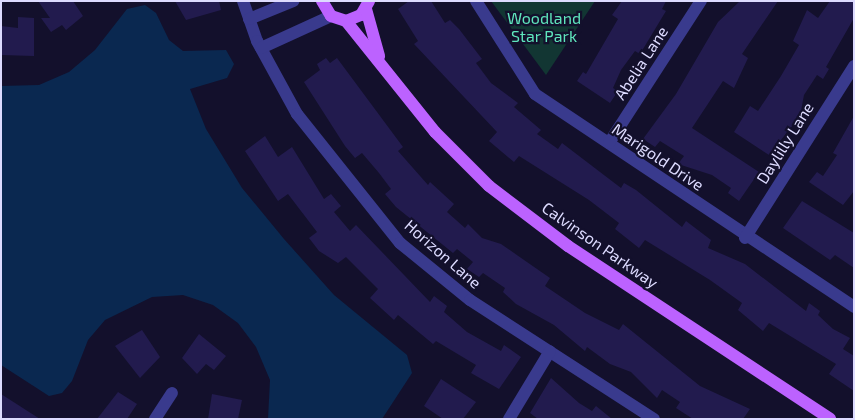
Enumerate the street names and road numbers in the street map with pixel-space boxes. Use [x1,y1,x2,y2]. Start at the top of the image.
street label: Abelia Lane [610,23,672,103]
street label: Daylilly Lane [752,99,818,187]
street label: Marigold Drive [608,119,708,195]
street label: Calvinson Parkway [538,198,662,292]
street label: Horizon Lane [401,216,485,292]

